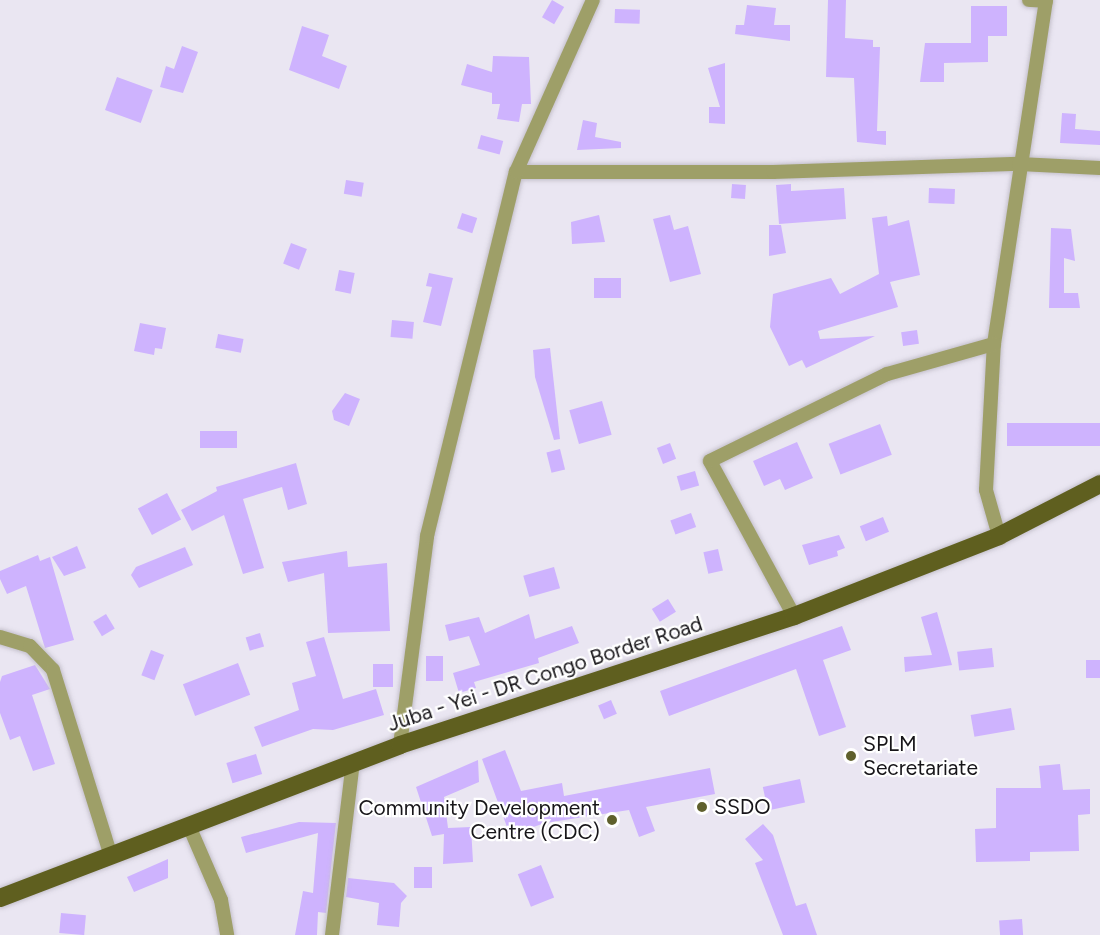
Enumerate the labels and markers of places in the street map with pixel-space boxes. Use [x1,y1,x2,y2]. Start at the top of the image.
place label: SPLM Secretariate [863,731,978,781]
marker: SPLM Secretariate [844,749,858,763]
place label: SSDO [714,794,771,820]
place label: Community Development Centre (CDC) [358,795,600,845]
marker: SSDO [695,800,709,814]
marker: Community Development Centre (CDC) [605,813,619,827]

